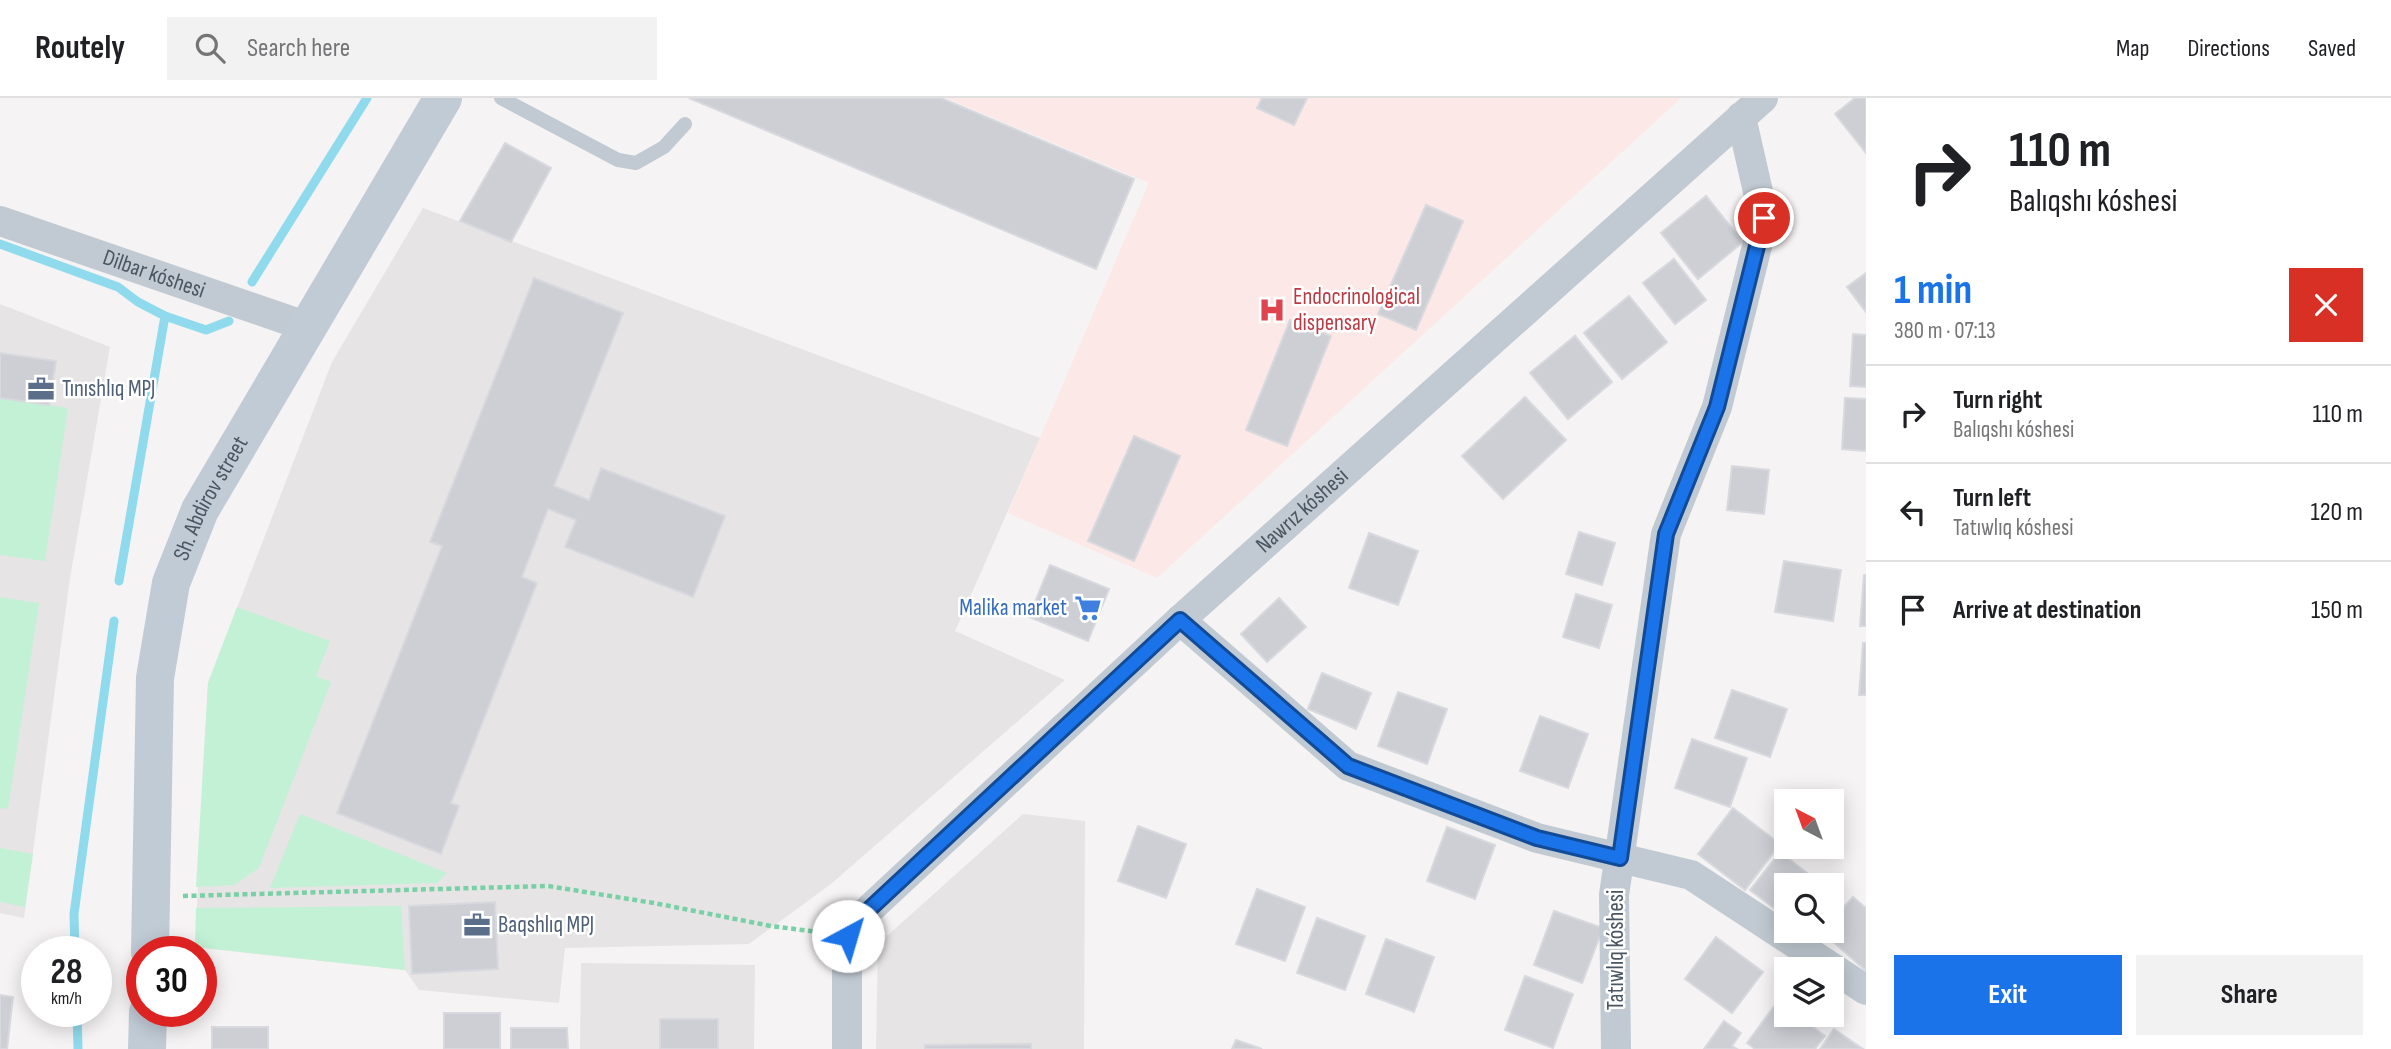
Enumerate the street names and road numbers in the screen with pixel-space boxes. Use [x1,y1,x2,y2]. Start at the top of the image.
street label: Dilbar kóshesi [99,243,209,305]
street label: Sh. Abdirov street [167,431,254,565]
street label: Nawrız kóshesi [1250,462,1354,559]
street label: Tatıwlıq kóshesi [1602,890,1630,1010]

